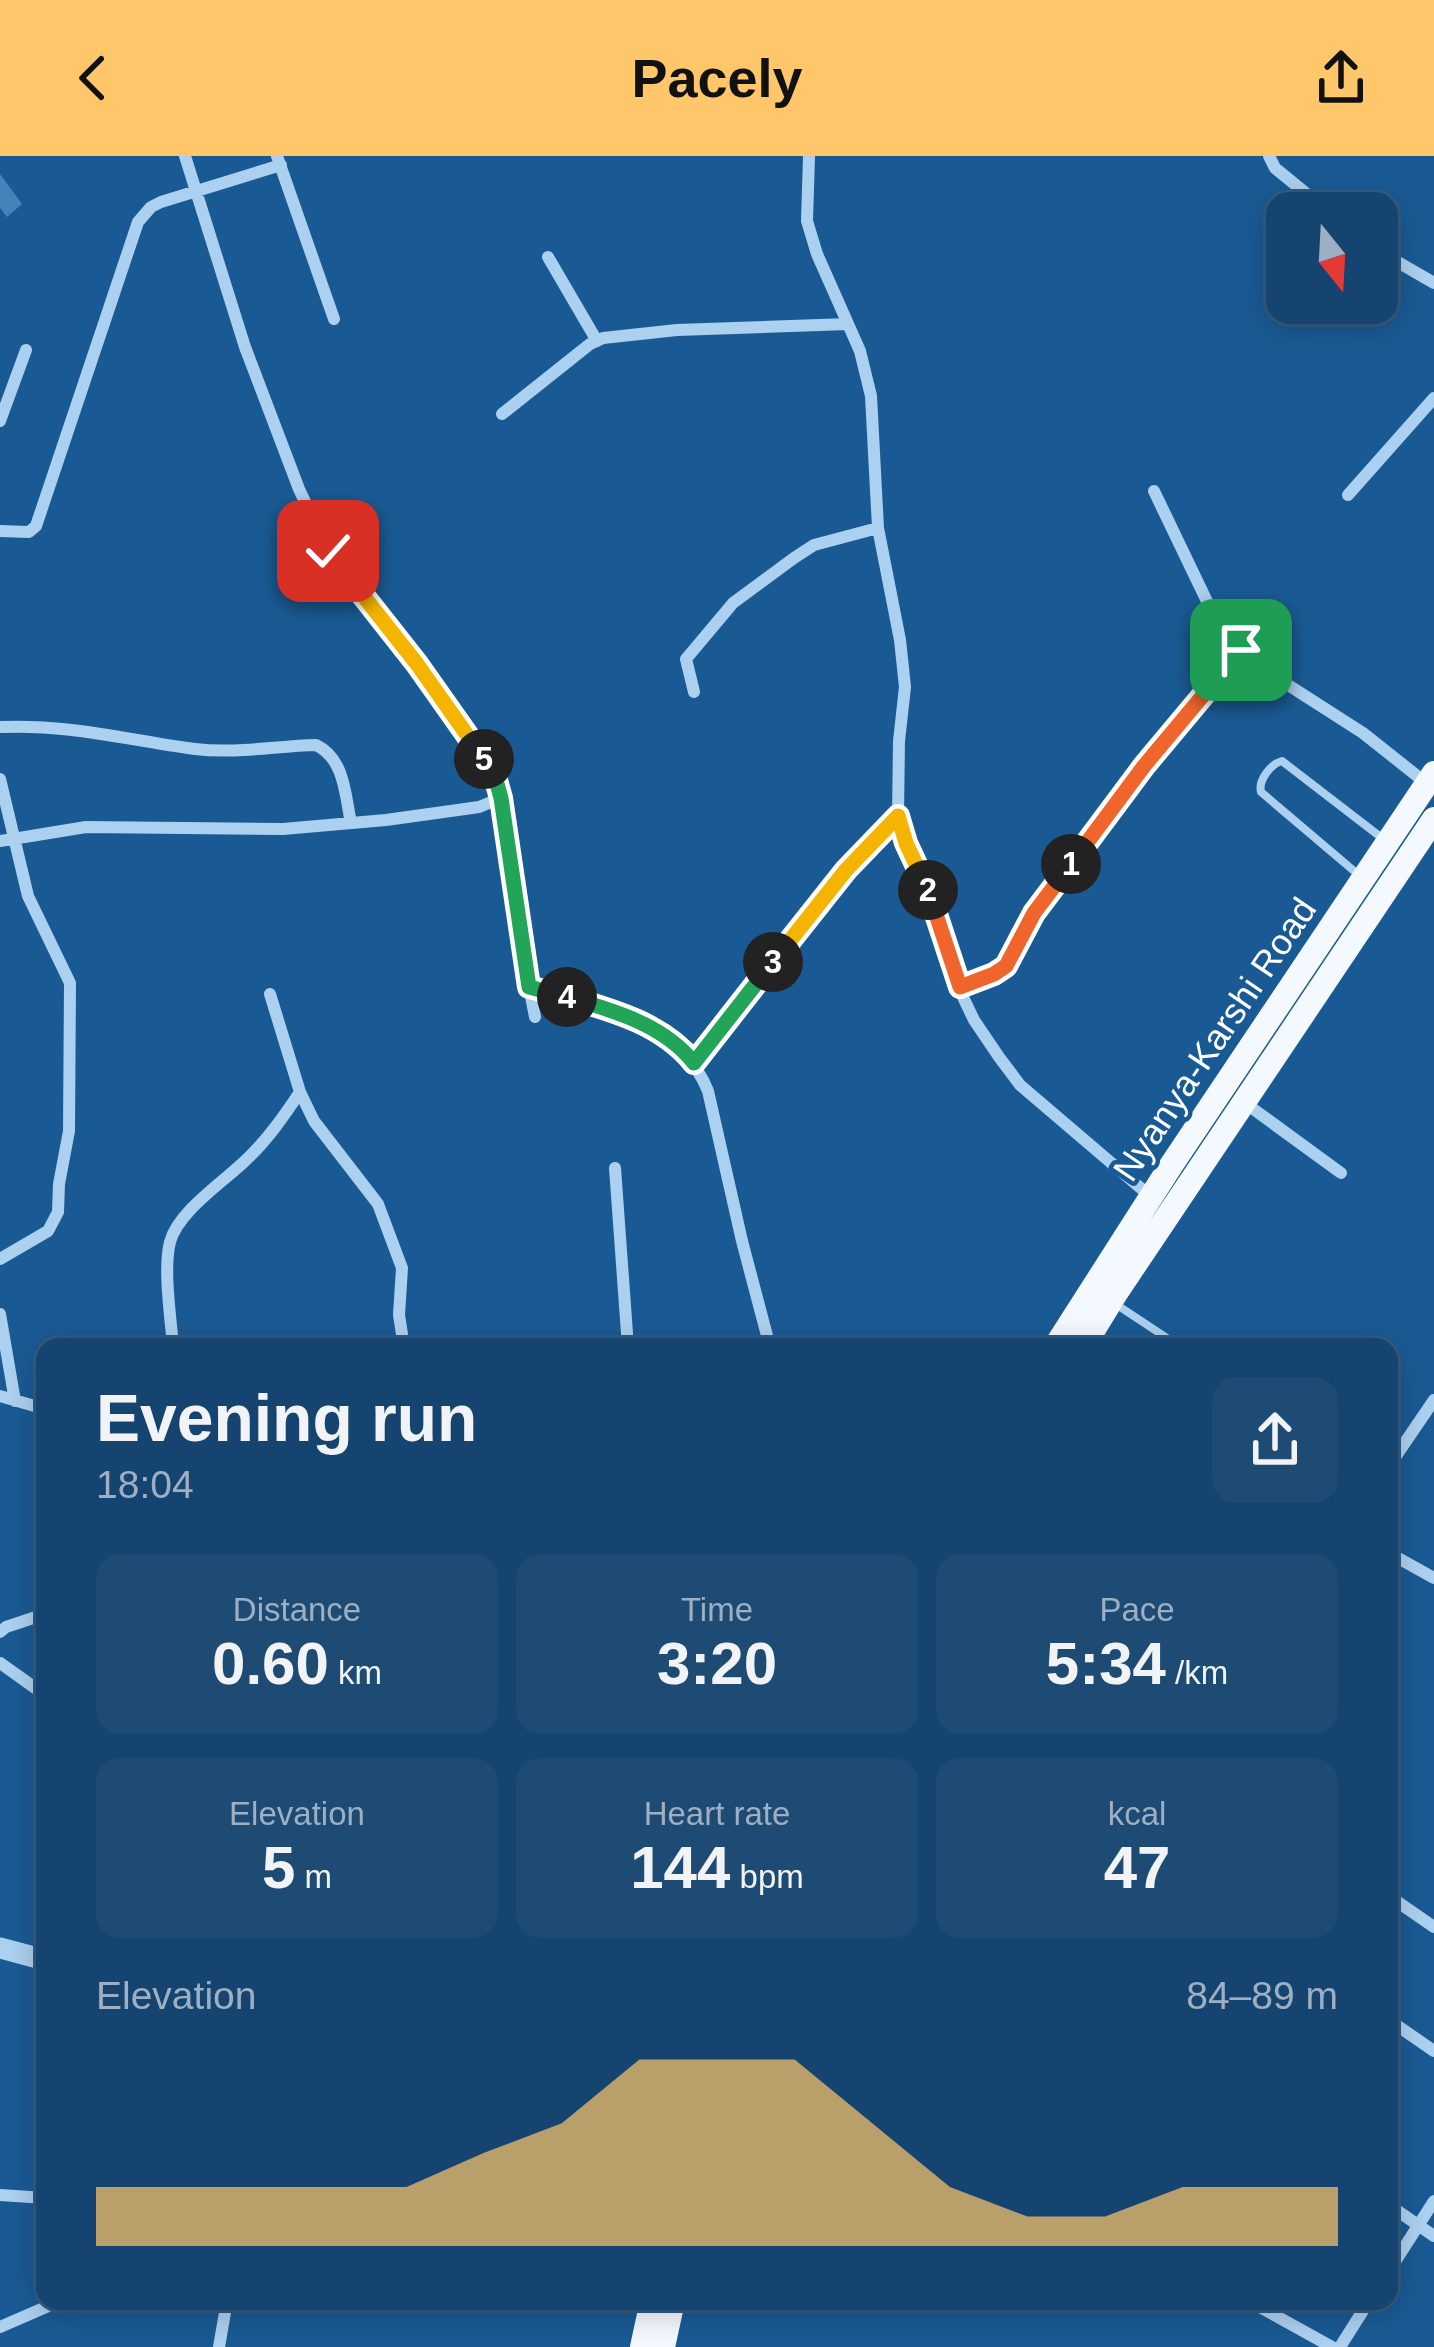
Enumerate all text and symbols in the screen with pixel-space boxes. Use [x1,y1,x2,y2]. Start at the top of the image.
icon: back [60,45,126,111]
icon: share [1308,45,1374,111]
text: Pacely [631,48,803,108]
north arrow [1266,192,1398,324]
map controls [1266,192,1398,324]
pin [277,500,379,602]
icon: check [295,518,361,584]
pin [1190,599,1292,701]
icon: arrive [1208,617,1274,683]
pin: 5 [454,729,514,789]
text: 5 [475,740,493,777]
pin: 1 [1041,834,1101,894]
text: 1 [1062,845,1080,882]
pin: 2 [898,860,958,920]
text: 2 [919,871,937,908]
street label: Nyanya-Karshi Road [1105,890,1324,1188]
pin: 3 [743,932,803,992]
text: 3 [764,943,782,980]
pin: 4 [537,967,597,1027]
text: 4 [558,978,576,1015]
button: share [1212,1377,1338,1503]
text: Evening run [96,1381,477,1455]
text: 18:04 [96,1463,194,1506]
text: Distance [233,1591,361,1628]
text: Time [681,1591,753,1628]
text: Pace [1099,1591,1175,1628]
text: 0.60 [212,1630,329,1697]
text: 3:20 [657,1630,777,1697]
text: 5:34 [1046,1630,1166,1697]
text: km [329,1654,382,1691]
text: /km [1166,1654,1228,1691]
text: Elevation [229,1795,365,1832]
text: Heart rate [644,1795,790,1832]
text: kcal [1108,1795,1166,1832]
text: 5 [262,1834,295,1901]
text: 144 [630,1834,730,1901]
text: 47 [1104,1834,1170,1901]
text: m [295,1858,332,1895]
text: bpm [730,1858,804,1895]
text: Elevation [96,1974,256,2017]
text: 84–89 m [1186,1974,1338,2017]

